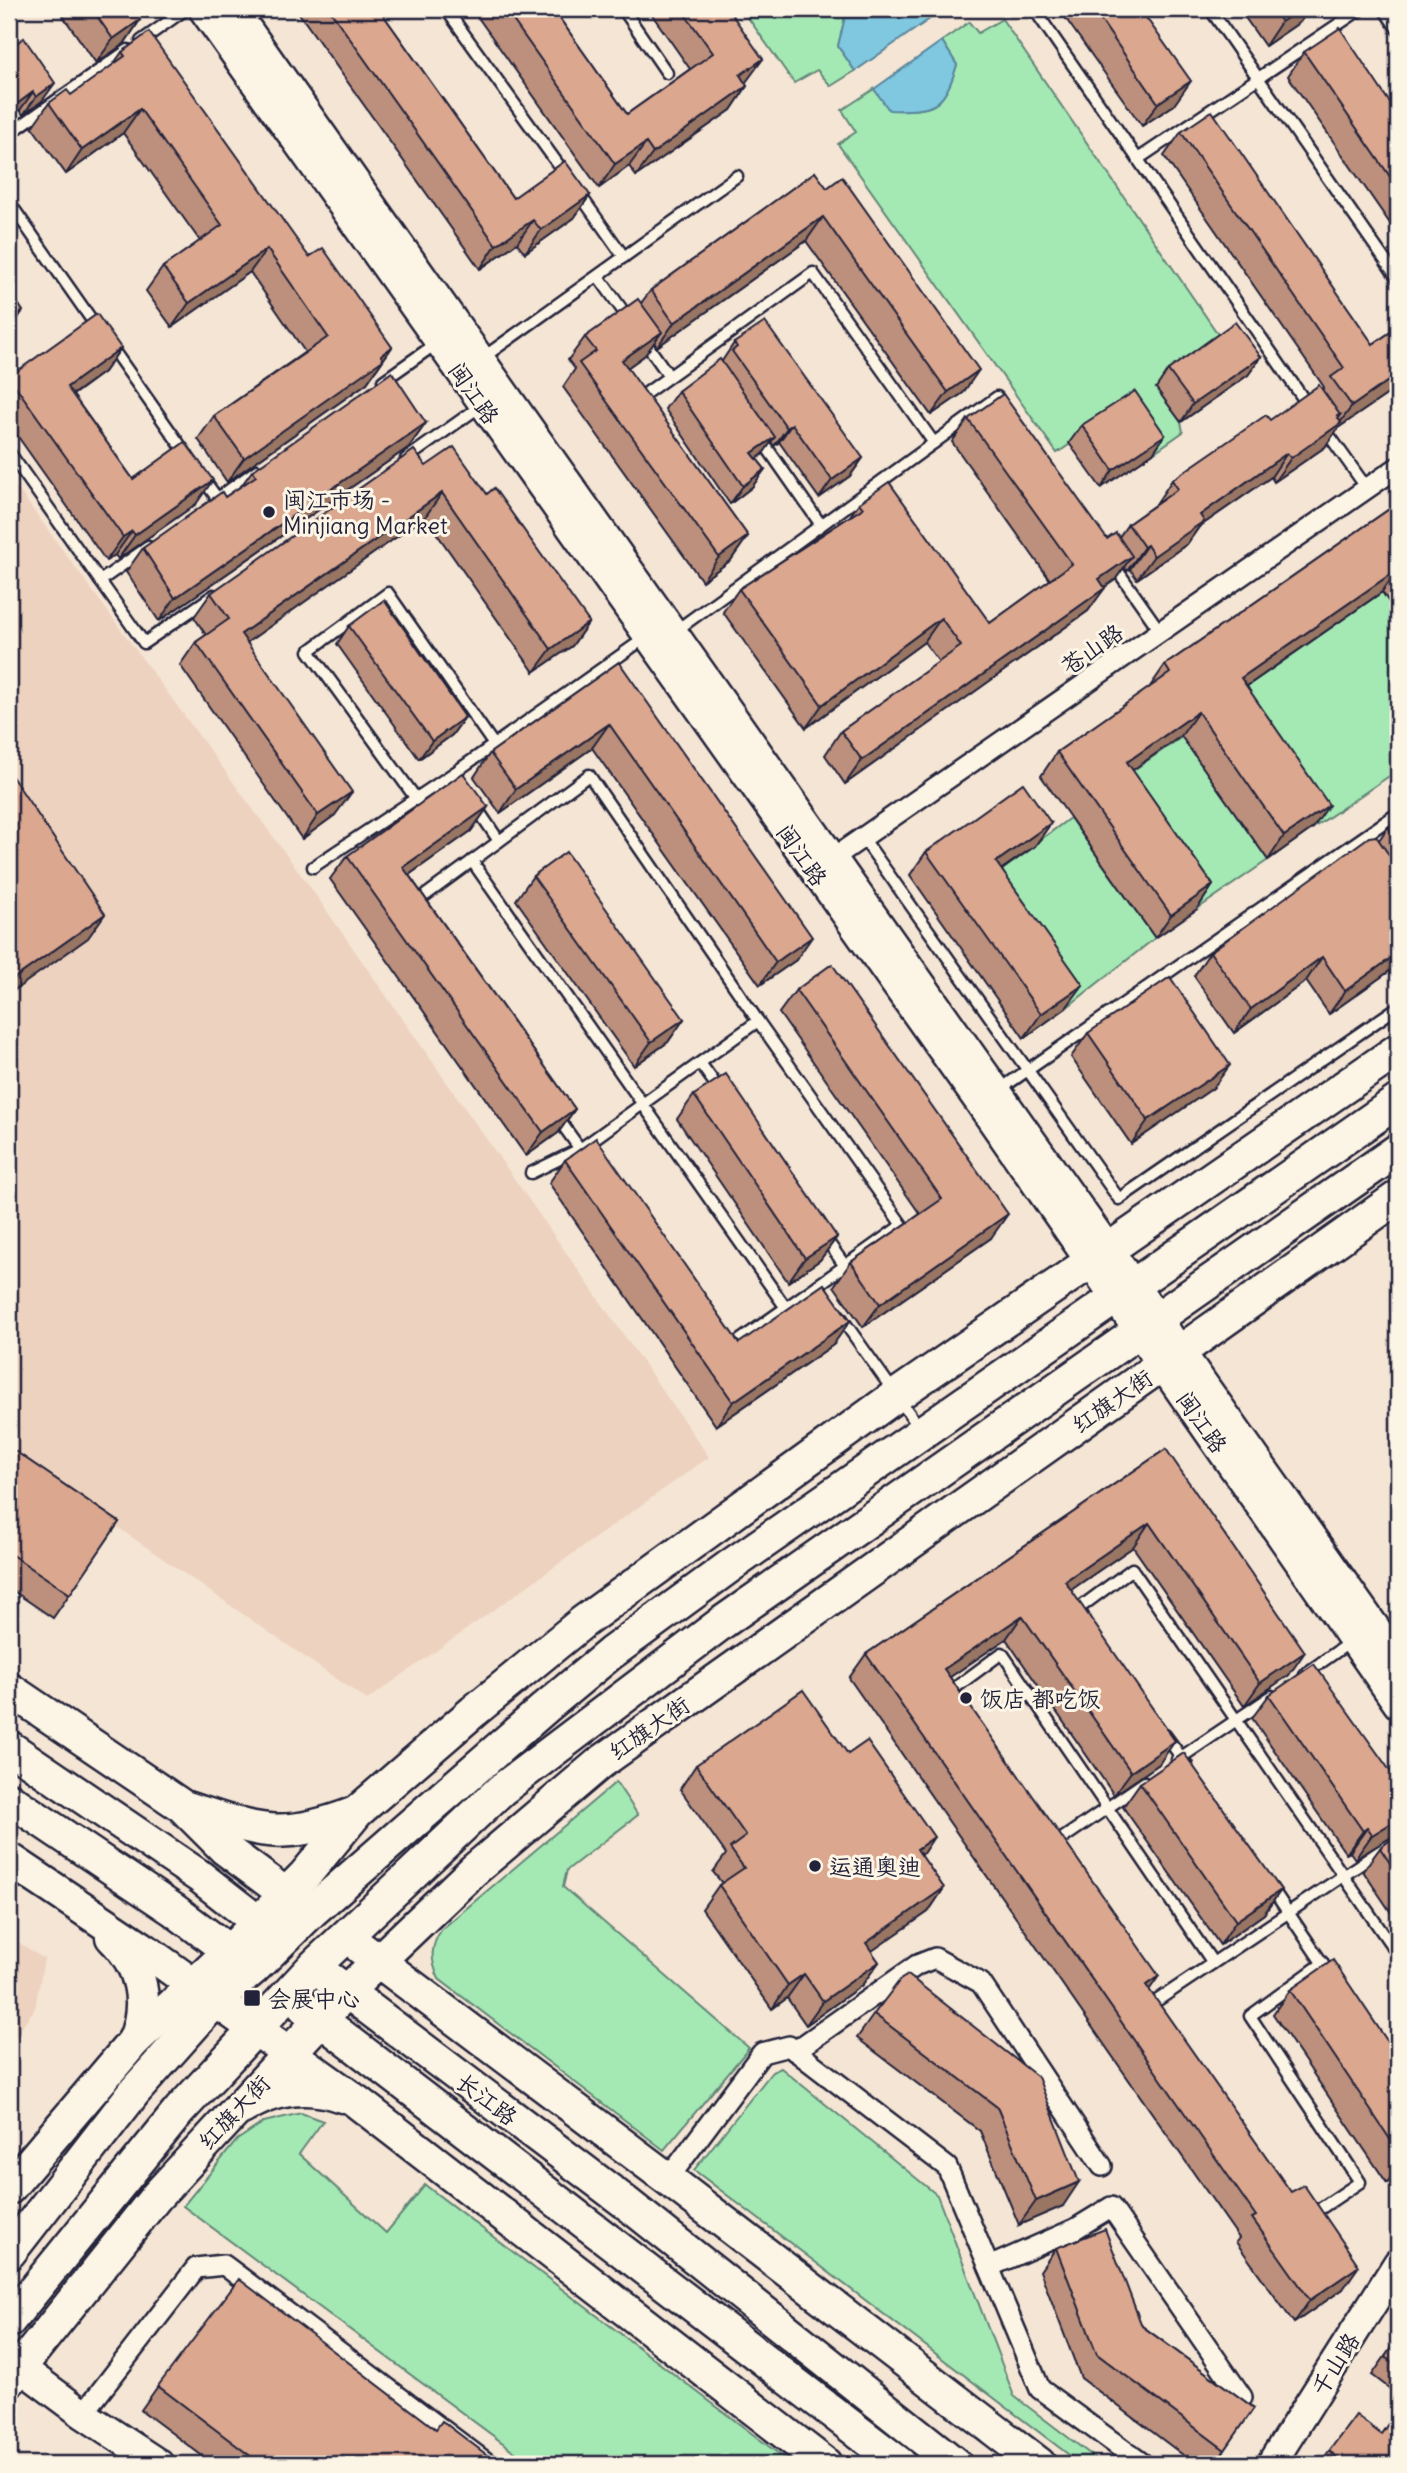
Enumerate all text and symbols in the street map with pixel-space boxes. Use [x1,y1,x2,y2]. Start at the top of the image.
street label: 闽江路 [442,356,506,430]
place label: 闽江市场 - Minjiang Market [283,485,448,540]
marker: 闽江市场 - Minjiang Market [261,504,277,520]
street label: 苍山路 [1055,617,1129,681]
street label: 闽江路 [770,818,834,892]
street label: 红旗大街 [1066,1363,1158,1439]
street label: 闽江路 [1170,1385,1234,1459]
place label: 饭店 都吃饭 [980,1684,1100,1713]
street label: 红旗大街 [603,1690,695,1766]
marker: 饭店 都吃饭 [958,1690,974,1706]
place label: 运通奥迪 [829,1852,921,1881]
marker: 运通奥迪 [807,1858,823,1874]
place label: 会展中心 [268,1984,360,2013]
marker: 会展中心 [242,1988,262,2008]
street label: 长江路 [451,2067,523,2131]
street label: 红旗大街 [192,2068,276,2156]
street label: 千山路 [1304,2327,1366,2401]

